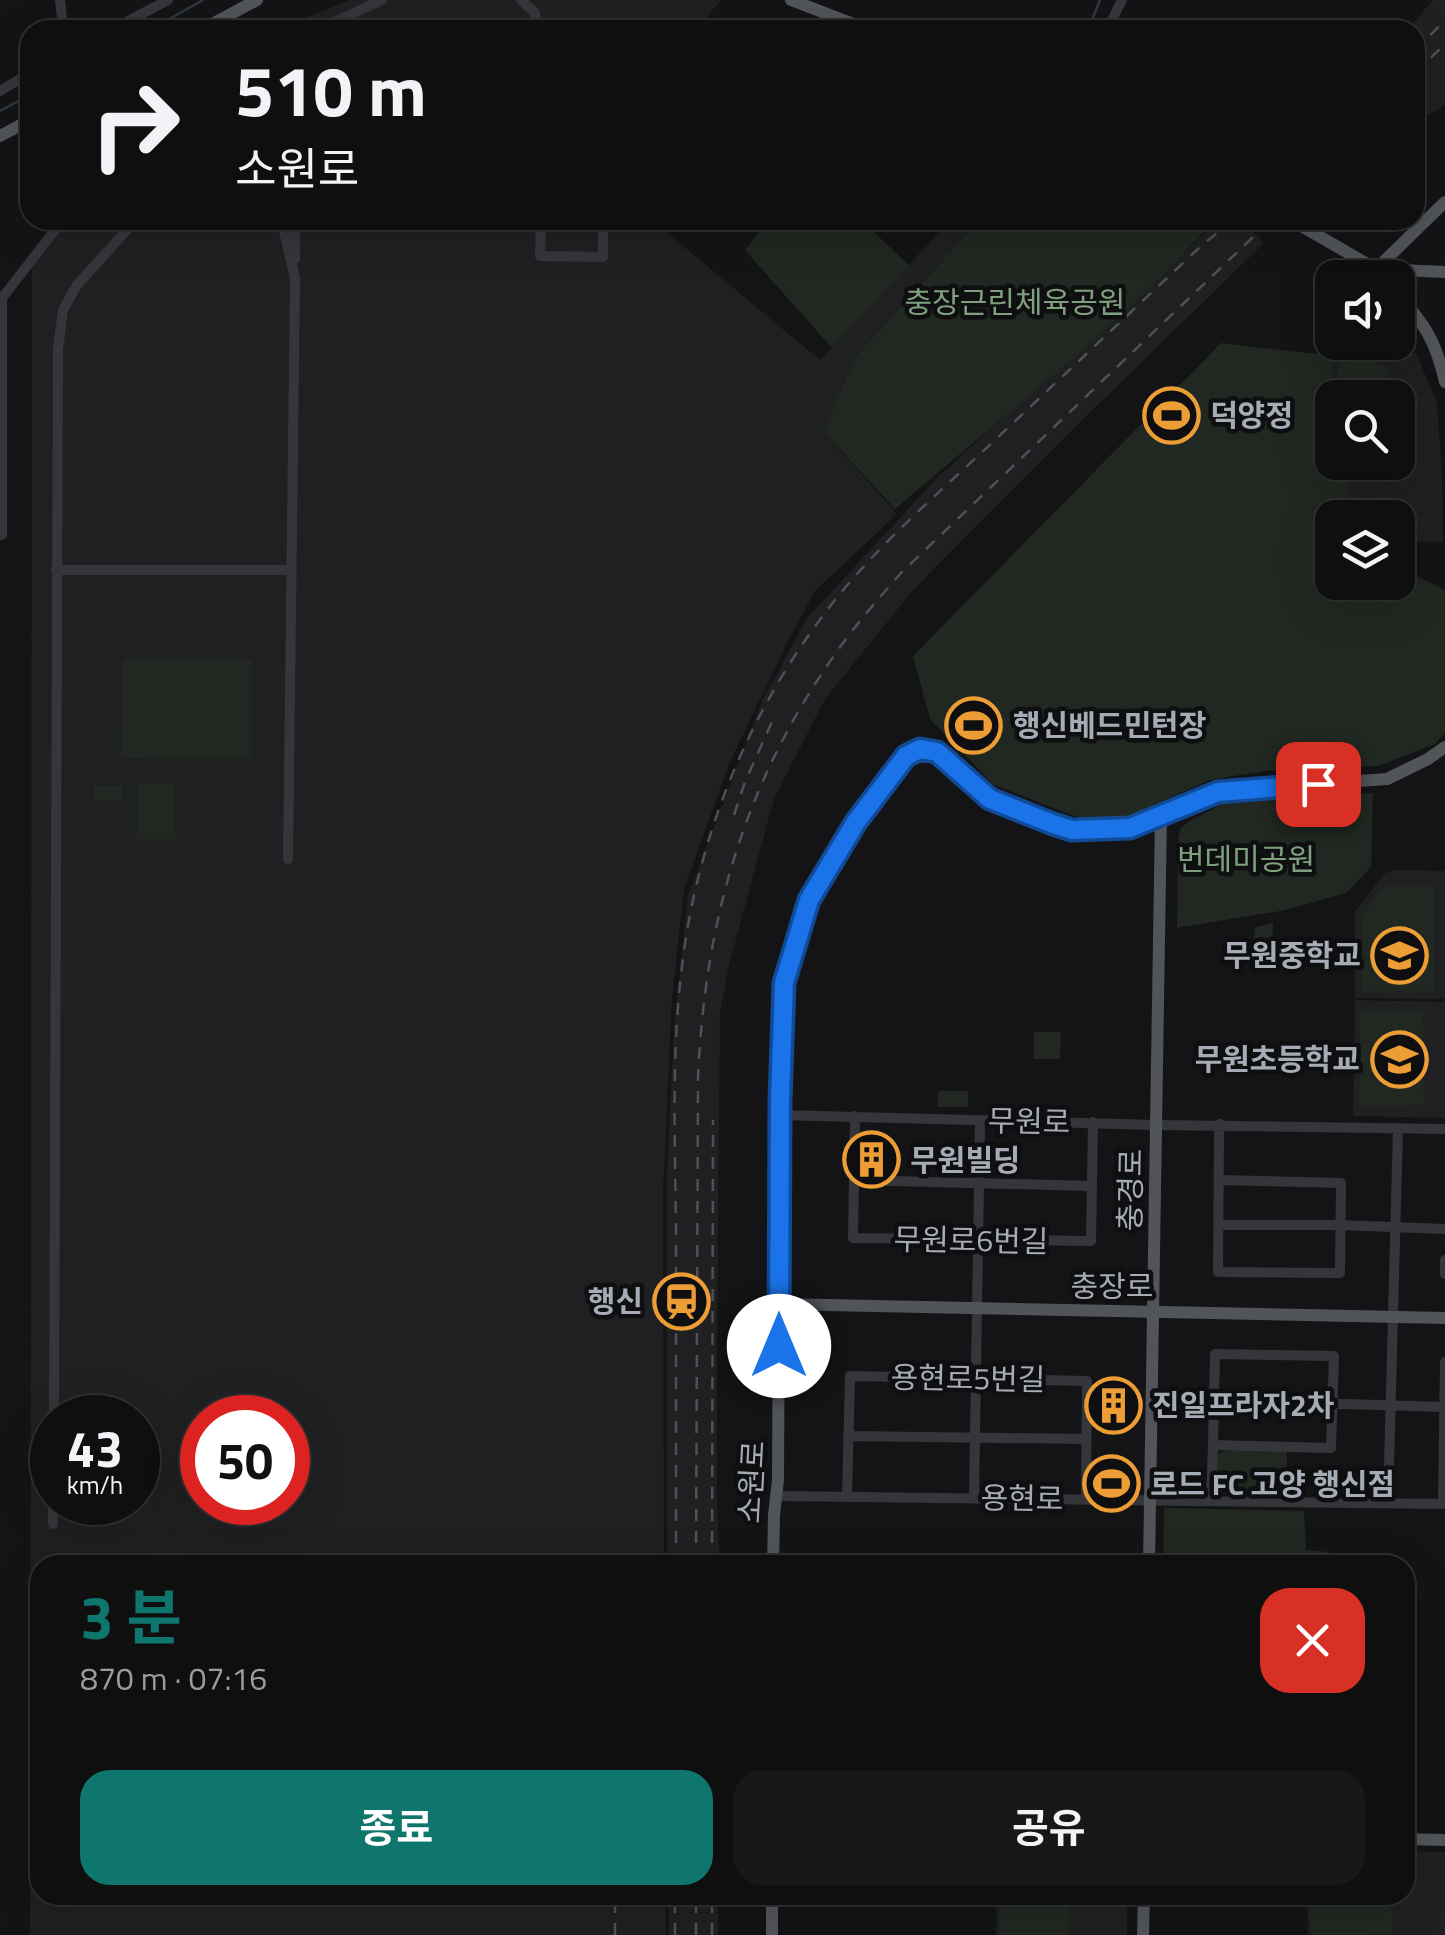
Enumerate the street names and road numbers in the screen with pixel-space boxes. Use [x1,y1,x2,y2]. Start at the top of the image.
street label: 무원로 [987,1097,1071,1145]
street label: 충경로 [1106,1148,1154,1232]
street label: 무원로6번길 [893,1216,1049,1264]
street label: 충장로 [1071,1263,1153,1309]
street label: 용현로5번길 [890,1354,1046,1402]
street label: 소원로 [726,1439,776,1525]
street label: 용현로 [980,1474,1064,1522]

